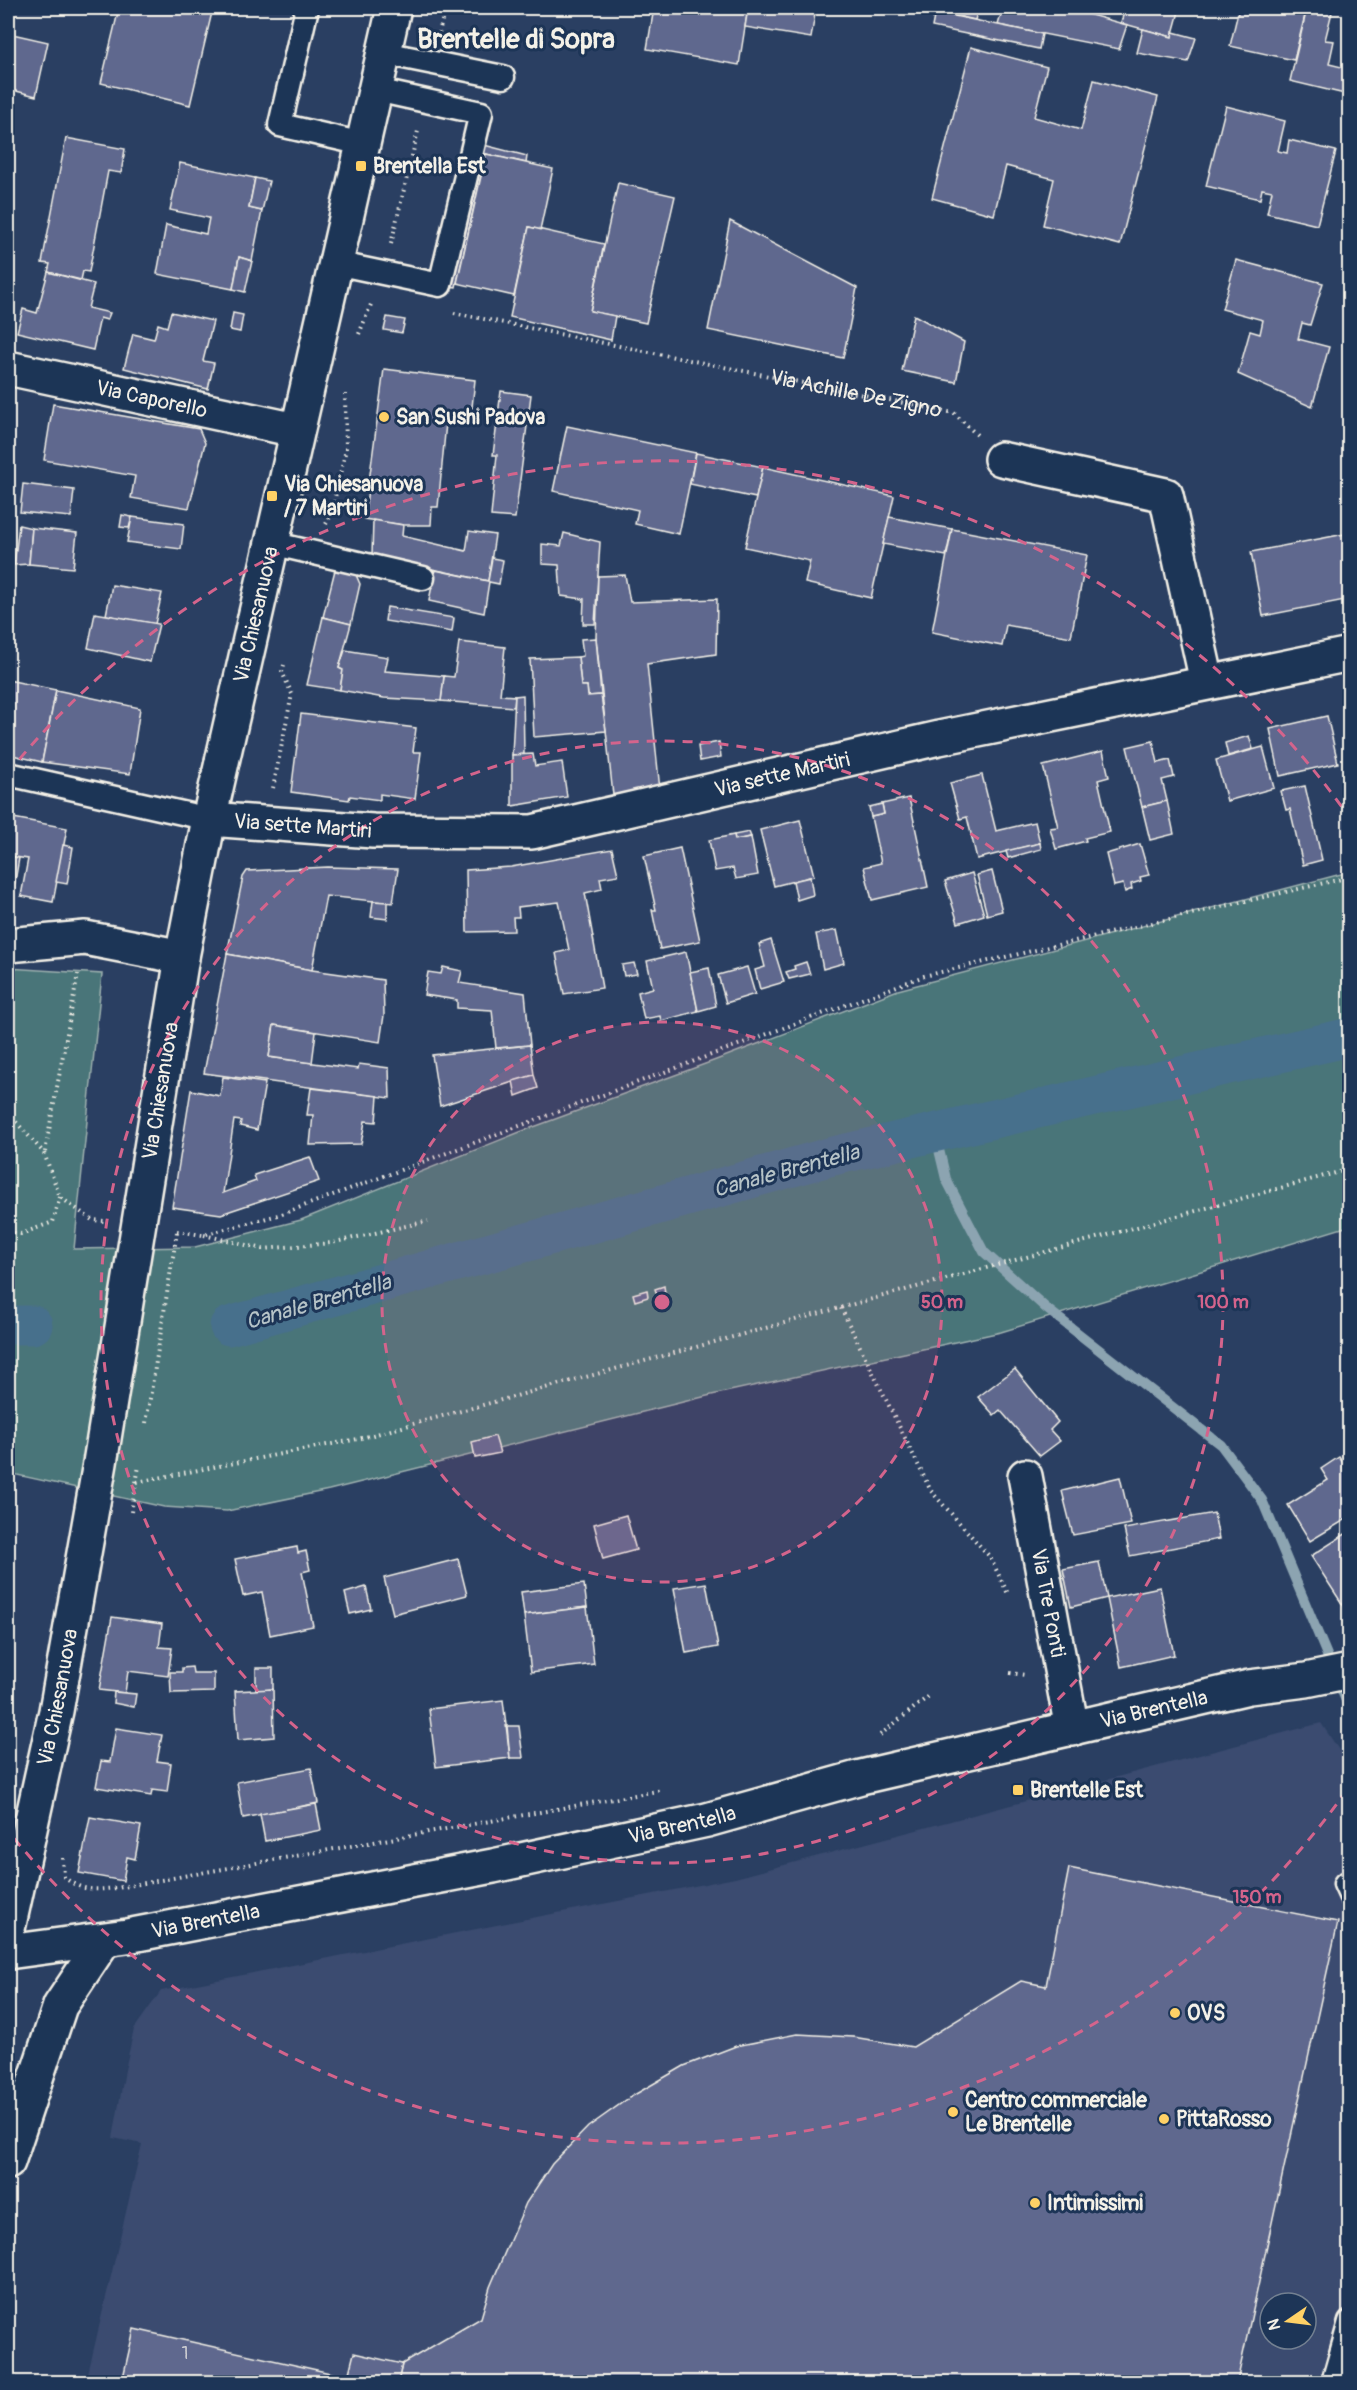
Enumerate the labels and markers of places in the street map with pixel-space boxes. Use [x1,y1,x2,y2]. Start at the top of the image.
place label: Brentella Est [373,153,486,180]
marker: Brentella Est [354,159,368,173]
place label: San Sushi Padova [396,404,545,431]
marker: San Sushi Padova [377,410,391,424]
place label: Via Chiesanuova / 7 Martiri [284,471,423,522]
marker: Via Chiesanuova / 7 Martiri [265,489,279,503]
centre of rings [652,1292,672,1312]
place label: Brentelle Est [1030,1777,1144,1804]
marker: Brentelle Est [1011,1783,1025,1797]
place label: OVS [1187,2000,1225,2027]
marker: OVS [1168,2006,1182,2020]
place label: Centro commerciale Le Brentelle [965,2087,1148,2138]
marker: Centro commerciale Le Brentelle [946,2105,960,2119]
place label: PittaRosso [1176,2106,1272,2133]
marker: PittaRosso [1157,2112,1171,2126]
place label: Intimissimi [1047,2190,1143,2217]
marker: Intimissimi [1028,2196,1042,2210]

